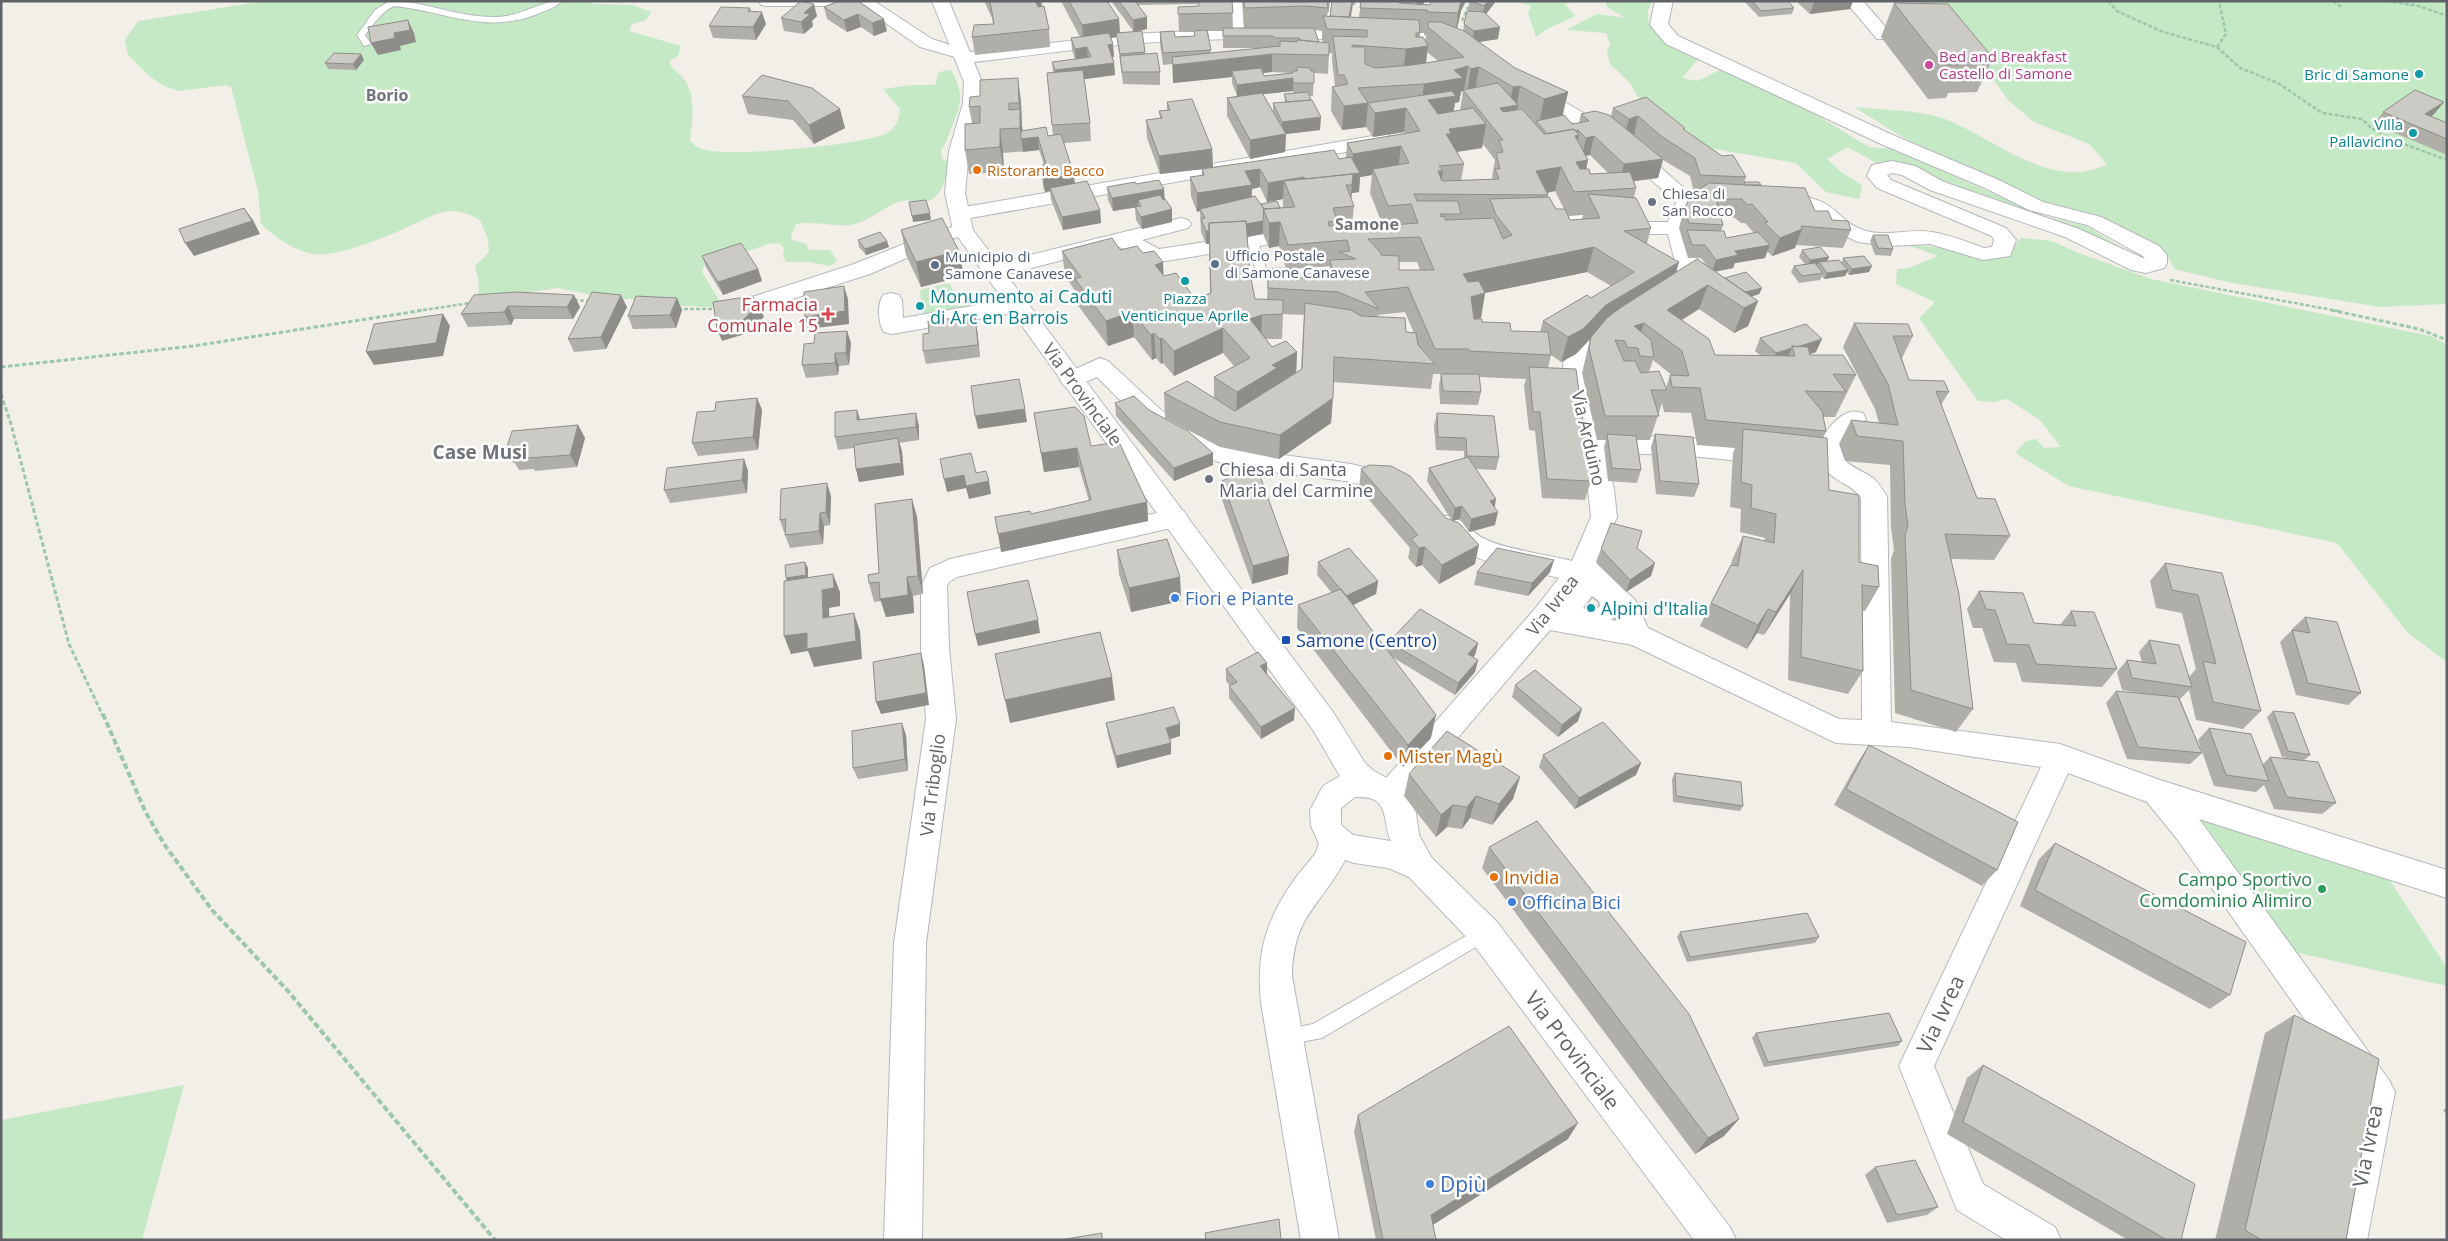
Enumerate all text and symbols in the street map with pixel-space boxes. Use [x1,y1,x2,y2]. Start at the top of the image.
place label: Bed and Breakfast Castello di Samone [1939,46,2072,83]
marker: Bed and Breakfast Castello di Samone [1923,59,1935,71]
place label: Bric di Samone [2304,64,2409,84]
marker: Bric di Samone [2413,68,2425,80]
district label: Borio [366,84,408,106]
place label: Villa Pallavicino [2329,114,2403,151]
marker: Villa Pallavicino [2407,127,2419,139]
place label: Ristorante Bacco [987,160,1104,180]
marker: Ristorante Bacco [971,164,983,176]
place label: Chiesa di San Rocco [1662,183,1733,220]
marker: Chiesa di San Rocco [1646,196,1658,208]
district label: Samone [1335,213,1399,235]
place label: Ufficio Postale di Samone Canavese [1225,245,1370,282]
place label: Municipio di Samone Canavese [945,246,1073,283]
marker: Ufficio Postale di Samone Canavese [1209,258,1221,270]
marker: Municipio di Samone Canavese [929,259,941,271]
marker: Piazza Venticinque Aprile [1179,275,1191,287]
place label: Monumento ai Caduti di Arc en Barrois [930,284,1112,329]
place label: Piazza Venticinque Aprile [1121,288,1249,325]
place label: Farmacia Comunale 15 [707,292,818,337]
marker: Monumento ai Caduti di Arc en Barrois [914,300,926,312]
marker: Farmacia Comunale 15 [822,308,834,320]
street label: Via Provinciale [1038,338,1128,450]
street label: Via Arduino [1566,388,1612,488]
district label: Case Musi [433,439,527,465]
place label: Chiesa di Santa Maria del Carmine [1219,457,1373,502]
marker: Chiesa di Santa Maria del Carmine [1203,473,1215,485]
street label: Via Ivrea [1521,569,1583,641]
place label: Fiori e Piante [1185,586,1294,610]
marker: Fiori e Piante [1169,592,1181,604]
place label: Alpini d'Italia [1601,596,1708,620]
marker: Alpini d'Italia [1585,602,1597,614]
place label: Samone (Centro) [1296,628,1437,652]
marker: Samone (Centro) [1280,634,1292,646]
street label: Via Triboglio [914,732,950,838]
place label: Mister Magù [1398,744,1503,768]
marker: Mister Magù [1382,750,1394,762]
place label: Invidia [1504,865,1559,889]
place label: Campo Sportivo Comdominio Alimiro [2139,867,2312,912]
marker: Invidia [1488,871,1500,883]
marker: Campo Sportivo Comdominio Alimiro [2316,883,2328,895]
place label: Officina Bici [1522,890,1621,914]
marker: Officina Bici [1506,896,1518,908]
street label: Via Ivrea [1910,970,1970,1058]
street label: Via Provinciale [1519,985,1627,1115]
street label: Via Ivrea [2345,1102,2389,1190]
place label: Dpiù [1440,1170,1486,1198]
marker: Dpiù [1424,1178,1436,1190]

